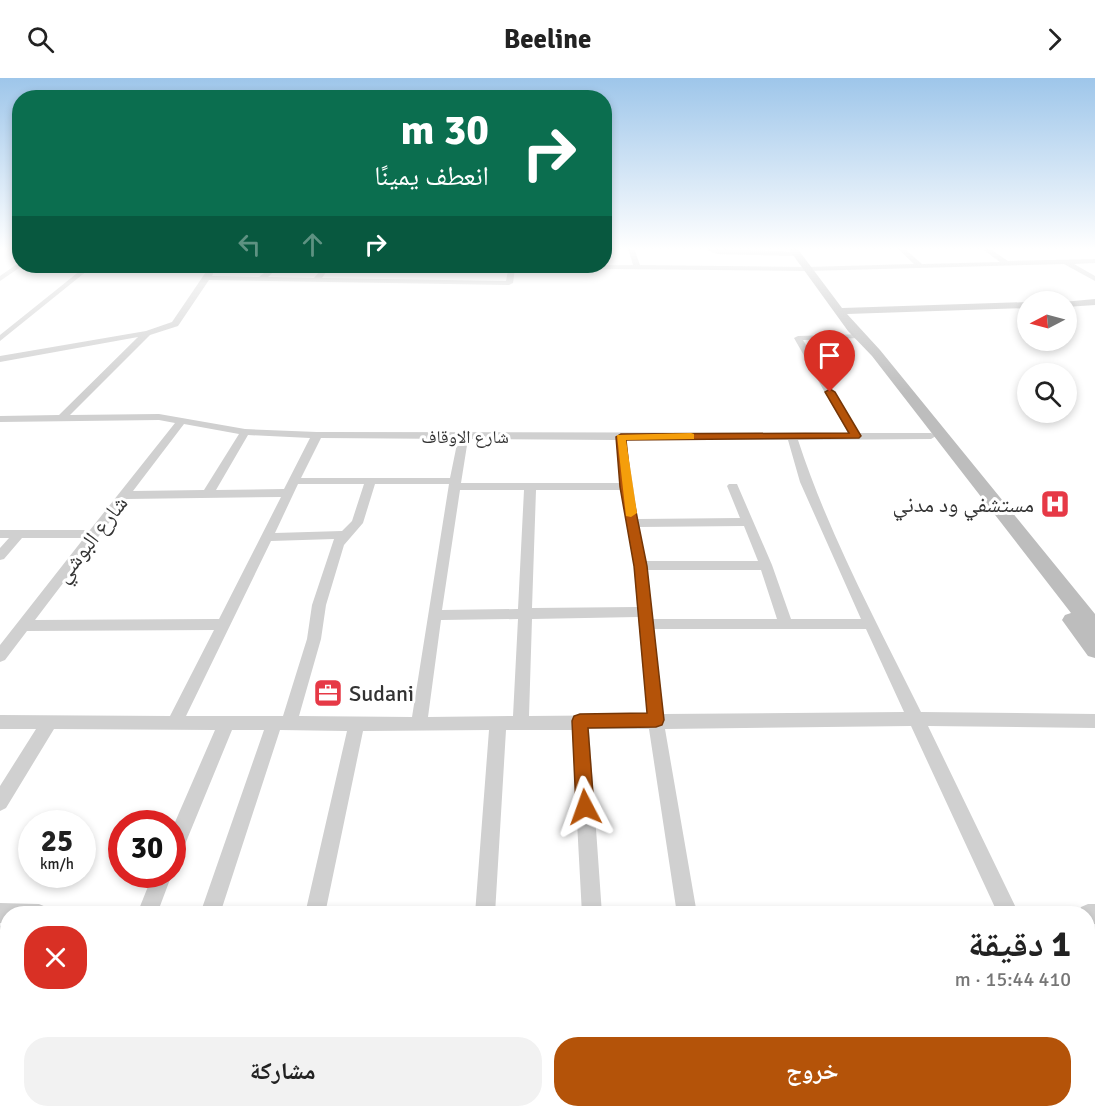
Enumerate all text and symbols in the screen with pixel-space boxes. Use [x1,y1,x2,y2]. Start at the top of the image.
icon: search [24,23,57,56]
text: Beeline [504,23,591,56]
icon: forward [1038,23,1071,56]
text: 30 m [400,105,489,156]
icon: right [510,114,588,192]
text: انعطف يمينًا [374,160,489,193]
icon: left [233,228,266,261]
icon: ahead [296,228,329,261]
icon: right [359,228,392,261]
north arrow [1017,291,1077,351]
map controls [1017,291,1077,423]
pin [804,330,855,392]
icon: arrive [813,339,846,372]
button: search [1017,363,1077,423]
street label: شارع الاوقاف [421,426,509,448]
hospital icon: مستشفي ود مدني [1039,488,1071,520]
street label: شارع البوشي [49,490,136,590]
place label: مستشفي ود مدني [893,491,1034,521]
office icon: Sudani [312,677,344,709]
place label: Sudani [349,680,414,707]
position arrow [553,775,617,839]
speed limit sign: 30 [108,810,186,888]
text: 25 [41,823,73,860]
text: km/h [40,855,74,873]
text: 1 دقيقة [968,922,1071,967]
button: close [24,926,87,989]
text: 410 m · 15:44 [955,967,1071,992]
button: مشاركة [24,1037,542,1106]
button: خروج [554,1037,1071,1106]

